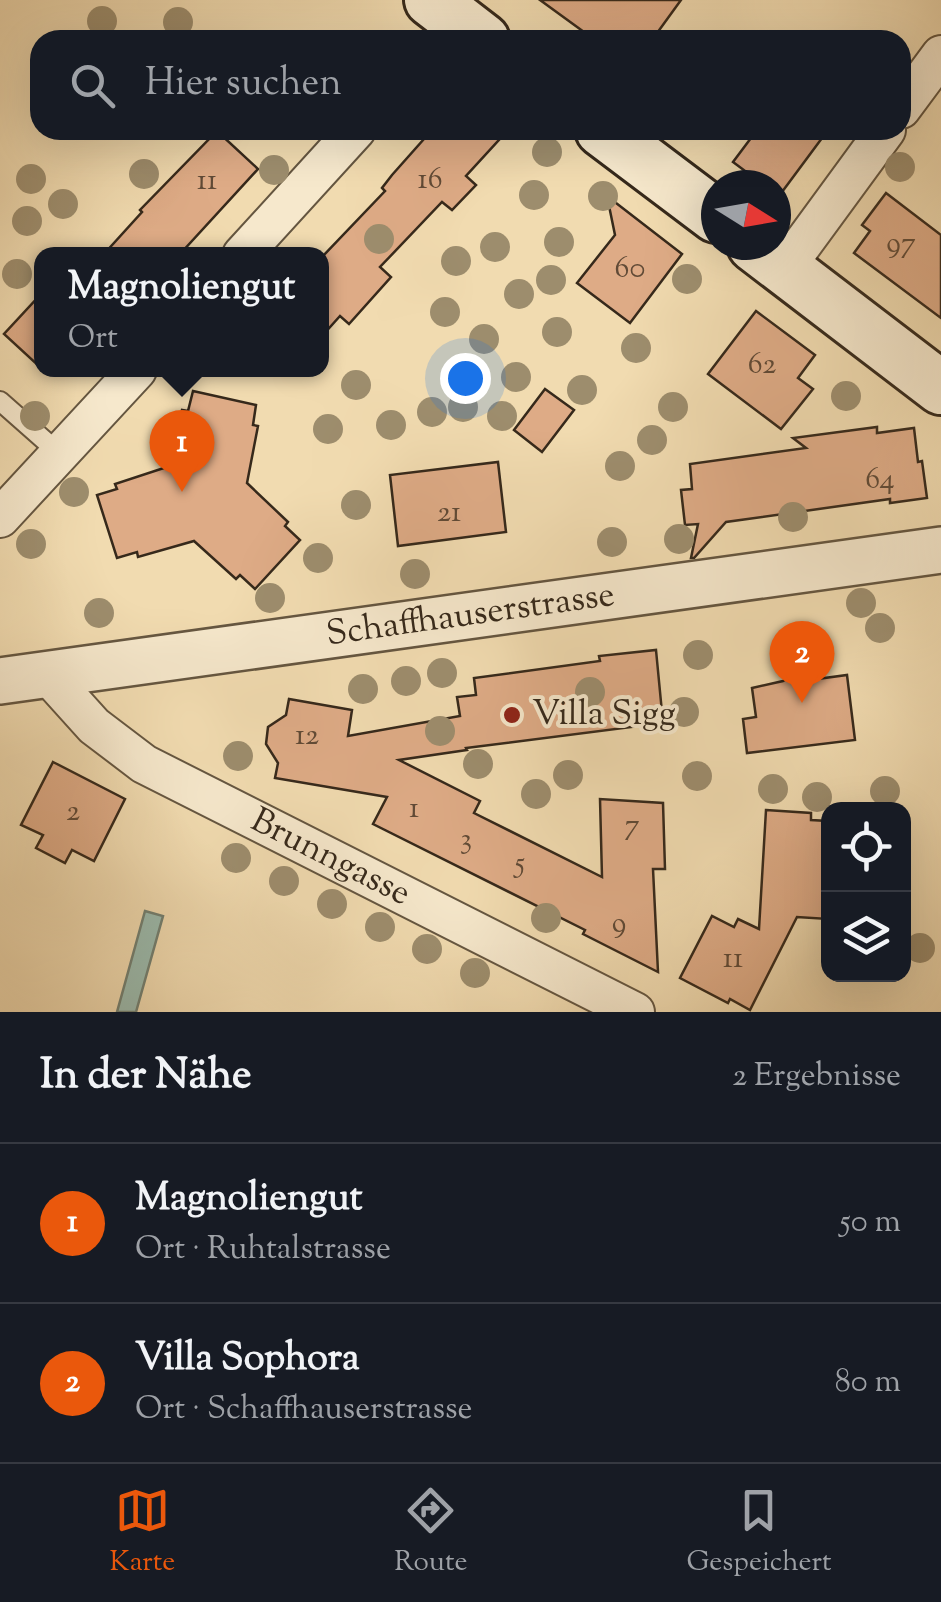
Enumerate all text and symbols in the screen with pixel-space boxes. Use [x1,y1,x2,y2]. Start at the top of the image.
search box [30,30,911,140]
icon: search [65,58,120,113]
text: Hier suchen [145,58,342,112]
house number: 16 [417,159,443,202]
house number: 11 [197,160,217,203]
north arrow [701,170,791,260]
house number: 97 [886,223,916,266]
popup [34,247,329,377]
house number: 60 [615,248,645,291]
text: Magnoliengut [68,262,295,316]
text: Ort [68,316,118,362]
house number: 62 [748,344,776,387]
your location [440,353,491,404]
pin: 1 [150,410,214,492]
house number: 64 [865,459,895,502]
house number: 21 [437,492,461,535]
street label: Schaffhauserstrasse [323,570,618,661]
pin: 2 [770,620,834,703]
place label: Villa Sigg [532,690,676,741]
marker: Villa Sigg [501,704,523,726]
house number: 12 [295,715,319,758]
house number: 1 [409,788,419,831]
house number: 2 [66,791,80,834]
street label: Brunngasse [241,796,419,920]
map controls [821,802,911,982]
button: locate [821,802,911,892]
house number: 7 [624,805,640,848]
house number: 3 [460,819,472,862]
house number: 5 [513,843,525,886]
button: layers [821,892,911,982]
house number: 9 [612,903,626,946]
house number: 11 [723,938,743,981]
text: In der Nähe [40,1047,252,1107]
text: 2 Ergebnisse [732,1054,901,1100]
text: Magnoliengut [135,1173,363,1227]
text: 1 [67,1200,78,1246]
text: 50 m [840,1200,901,1246]
text: Ort · Ruhtalstrasse [135,1227,391,1273]
text: Villa Sophora [135,1333,359,1387]
text: 2 [65,1360,80,1406]
text: 80 m [835,1360,901,1406]
text: Ort · Schaffhauserstrasse [135,1387,472,1433]
tab: Karte [109,1483,175,1583]
tab: Route [394,1483,468,1583]
tab: Gespeichert [686,1483,832,1583]

